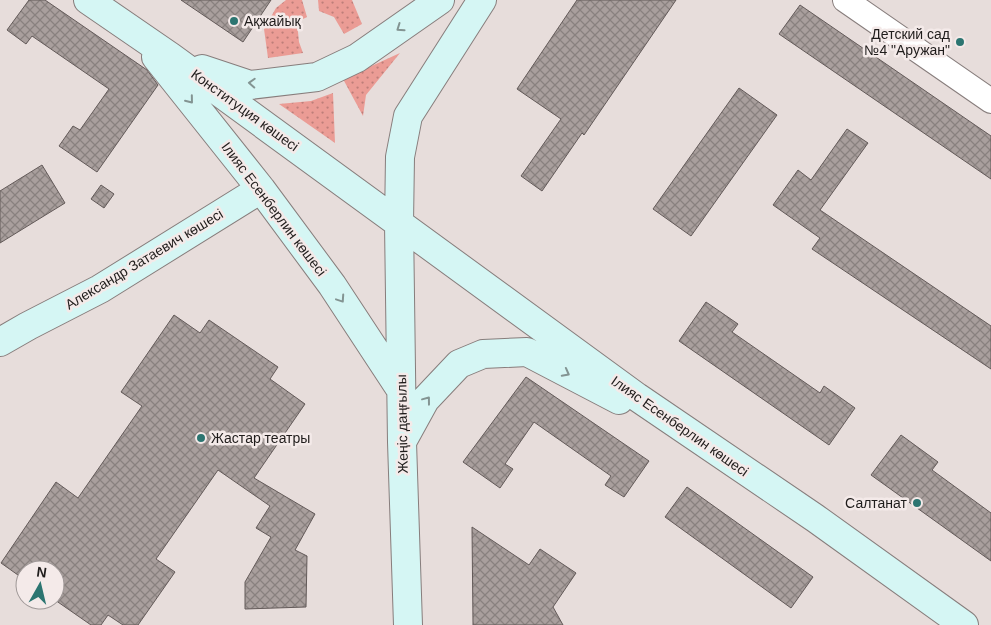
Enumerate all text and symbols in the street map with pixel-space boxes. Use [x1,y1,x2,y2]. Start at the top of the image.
place label: Ақжайық [244,13,301,29]
marker: Ақжайық [228,15,240,27]
one-way arrow [396,22,406,31]
place label: Детский сад №4 "Аружан" [864,26,950,58]
marker: Детский сад №4 "Аружан" [954,36,966,48]
street label: Конституция көшесі [188,66,302,154]
one-way arrow [248,78,256,89]
one-way arrow [184,94,192,103]
street label: Ілияс Есенберлин көшесі [218,139,330,279]
street label: Александр Затаевич көшесі [62,205,226,313]
one-way arrow [335,293,344,302]
one-way arrow [561,366,570,376]
street label: Ілияс Есенберлин көшесі [608,373,752,479]
street label: Жеңіс даңғылы [393,374,411,474]
one-way arrow [421,397,429,406]
place label: Жастар театры [211,430,310,446]
marker: Жастар театры [195,432,207,444]
place label: Салтанат [845,495,908,511]
marker: Салтанат [911,497,923,509]
north arrow [15,560,65,610]
text: N [36,563,48,581]

